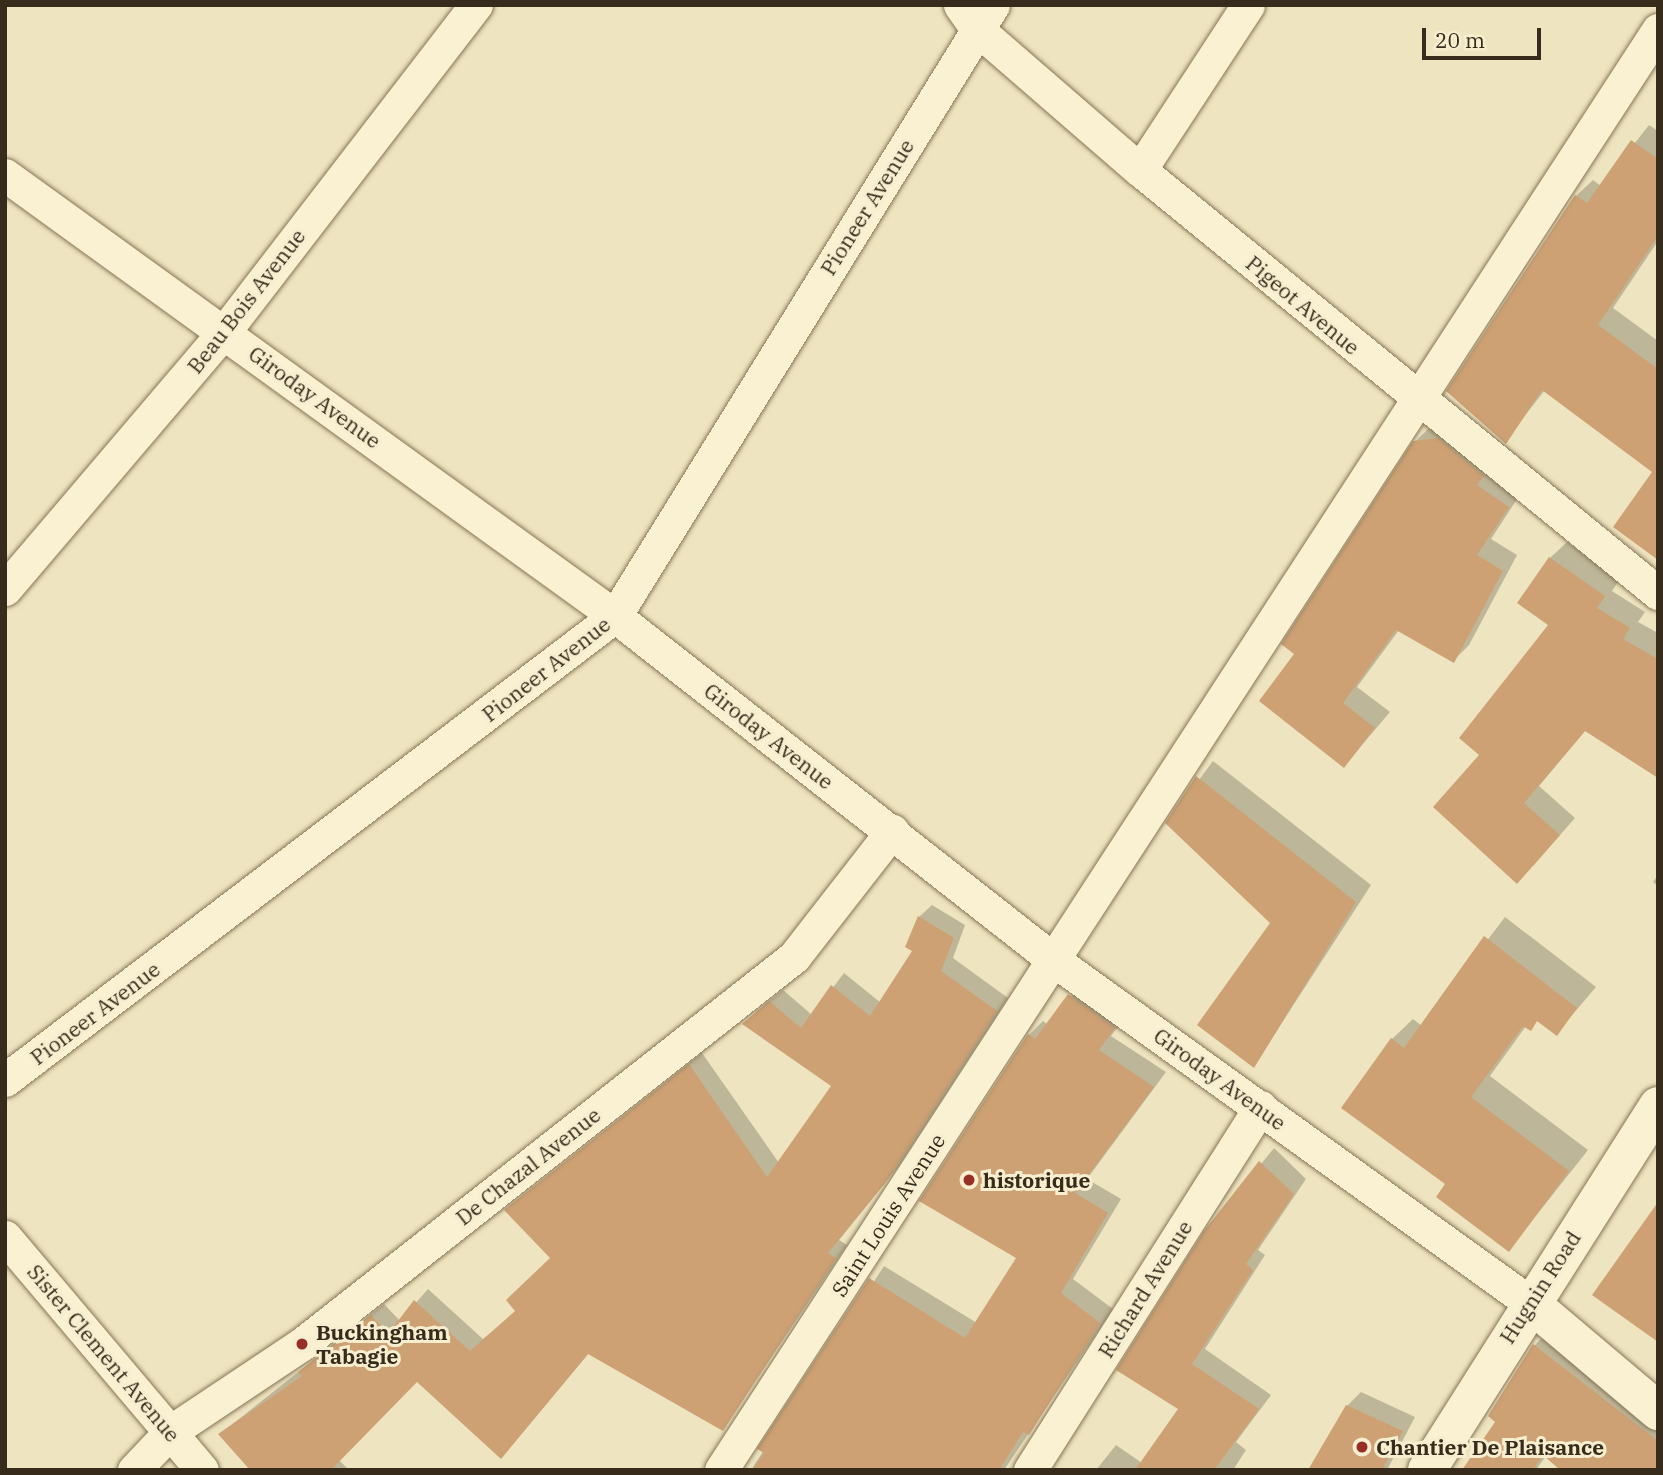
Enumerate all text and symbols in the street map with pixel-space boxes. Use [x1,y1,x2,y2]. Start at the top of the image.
scale bar [1425,14,1544,58]
text: 20 m [1435,26,1485,54]
street label: Pioneer Avenue [815,134,919,280]
street label: Beau Bois Avenue [182,224,310,378]
street label: Pigeot Avenue [1241,250,1365,360]
street label: Giroday Avenue [244,341,386,453]
street label: Pioneer Avenue [477,611,615,727]
street label: Giroday Avenue [699,678,839,794]
street label: Pioneer Avenue [25,956,165,1070]
street label: Giroday Avenue [1149,1023,1291,1135]
street label: De Chazal Avenue [451,1102,605,1230]
street label: Saint Louis Avenue [826,1129,950,1301]
place label: historique [983,1167,1090,1193]
marker: historique [961,1172,977,1188]
street label: Richard Avenue [1093,1216,1197,1362]
street label: Hugnin Road [1494,1226,1586,1348]
street label: Sister Clement Avenue [22,1259,186,1447]
place label: Buckingham Tabagie [316,1319,448,1369]
marker: Buckingham Tabagie [294,1336,310,1352]
place label: Chantier De Plaisance [1376,1434,1604,1460]
marker: Chantier De Plaisance [1354,1439,1370,1455]

